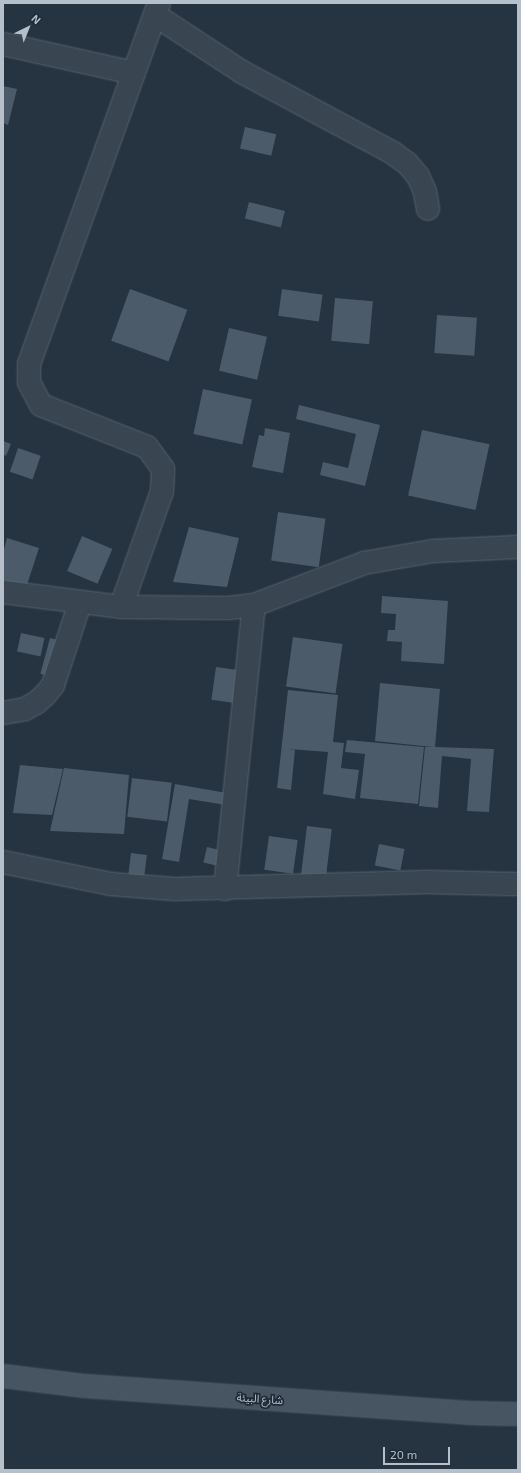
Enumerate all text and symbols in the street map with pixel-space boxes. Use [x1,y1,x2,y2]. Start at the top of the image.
north arrow [8,8,48,48]
text: N [29,11,44,26]
street label: شارع البيئة [236,1391,284,1407]
scale bar [385,1439,452,1465]
text: 20 m [390,1447,417,1461]

